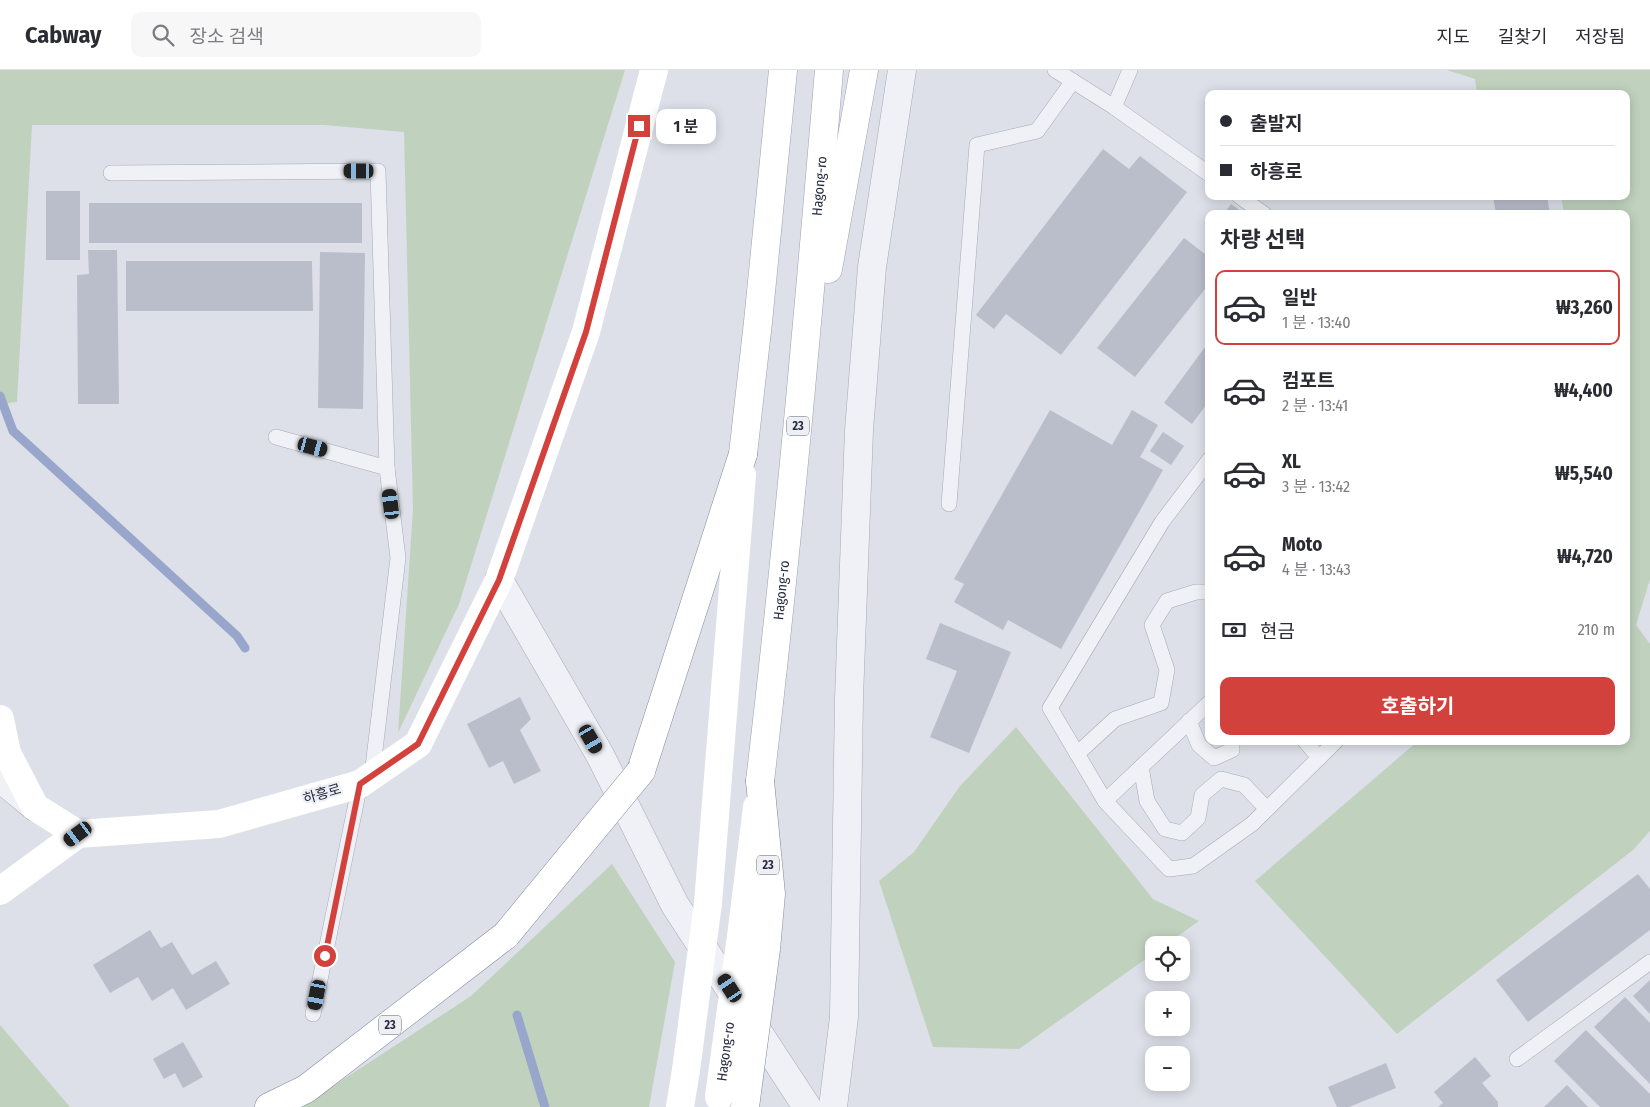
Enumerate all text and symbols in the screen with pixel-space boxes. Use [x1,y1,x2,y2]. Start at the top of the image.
search box [131,12,481,57]
text: Cabway [25,21,101,49]
icon: search [149,21,177,49]
text: 장소 검색 [189,25,264,48]
text: 지도 [1437,26,1470,48]
text: 길찾기 [1498,26,1547,48]
text: 저장됨 [1575,26,1625,48]
callout: 1 분 [656,108,716,144]
text: 출발지 [1250,112,1302,135]
route end [628,115,650,137]
text: 1 분 [674,117,698,136]
street label: Hagong-ro [808,155,830,216]
text: 하흥로 [1250,160,1302,183]
car [344,164,374,179]
text: 차량 선택 [1220,226,1306,253]
icon: car [1222,285,1267,330]
text: 일반 [1282,286,1317,309]
text: ₩3,260 [1556,296,1613,319]
text: 1 분 · 13:40 [1282,313,1350,332]
icon: car [1222,368,1267,413]
text: 컴포트 [1282,369,1334,392]
text: ₩4,400 [1554,379,1613,402]
text: 2 분 · 13:41 [1282,396,1348,415]
road number: 23 [787,416,809,436]
car [296,436,329,458]
text: XL [1282,450,1301,473]
icon: car [1222,451,1267,496]
text: ₩5,540 [1555,462,1613,485]
text: 3 분 · 13:42 [1282,477,1350,496]
car [381,488,400,520]
text: Moto [1282,533,1322,556]
icon: car [1222,534,1267,579]
text: ₩4,720 [1557,545,1613,568]
street label: Hagong-ro [770,560,793,621]
text: 4 분 · 13:43 [1282,560,1351,579]
icon: cash [1220,616,1248,644]
text: 현금 [1260,620,1295,643]
text: 210 m [1578,620,1615,639]
button: 호출하기 [1220,677,1615,735]
car [577,722,604,756]
street label: 하흥로 [301,780,343,807]
car [61,819,94,849]
road number: 23 [757,856,779,874]
map controls [1145,936,1190,1091]
button: locate [1145,936,1190,981]
route start [314,945,336,967]
car [715,971,744,1005]
car [306,979,327,1011]
button: + [1145,991,1190,1036]
road number: 23 [379,1016,401,1034]
street label: Hagong-ro [713,1021,738,1082]
button: − [1145,1046,1190,1091]

